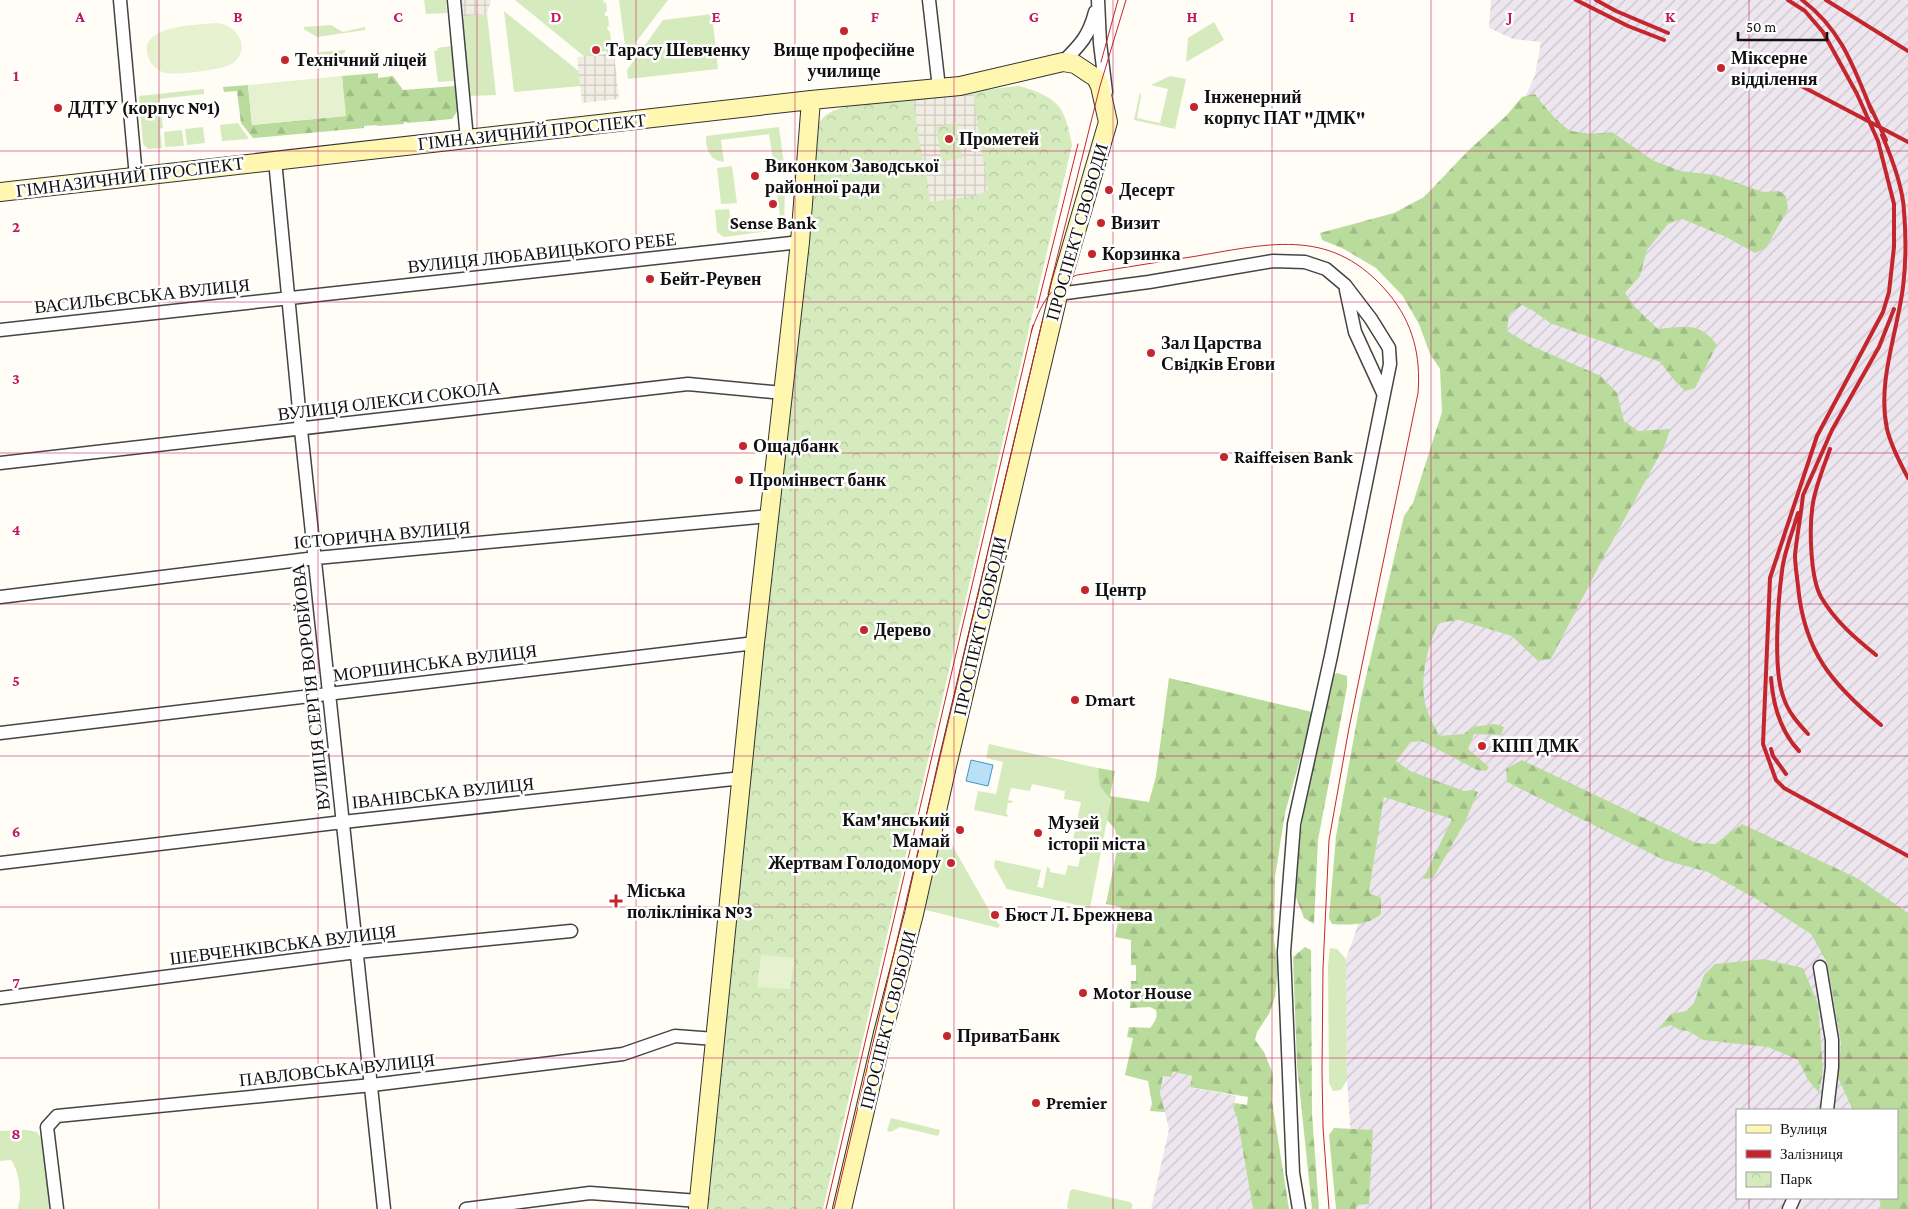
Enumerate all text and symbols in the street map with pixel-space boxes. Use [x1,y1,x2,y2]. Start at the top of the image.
text: A [74,8,85,25]
text: B [233,8,243,25]
text: C [393,8,403,25]
text: D [550,8,562,25]
text: E [711,8,721,25]
text: F [871,8,880,25]
text: G [1029,8,1039,25]
text: H [1187,8,1198,25]
text: I [1349,8,1355,25]
text: J [1505,8,1513,25]
text: K [1665,8,1676,25]
scale bar [1738,10,1827,42]
text: 50 m [1746,19,1776,35]
marker: Вище професійне училище [838,25,850,37]
place label: Тарасу Шевченку [606,40,750,60]
place label: Вище професійне училище [774,40,914,81]
marker: Тарасу Шевченку [590,44,602,56]
place label: Міксерне відділення [1731,48,1818,89]
place label: Технічний ліцей [295,50,427,70]
marker: Технічний ліцей [279,54,291,66]
marker: Міксерне відділення [1715,62,1727,74]
text: 1 [13,67,19,84]
place label: Інженерний корпус ПАТ "ДМК" [1204,87,1365,128]
place label: ДДТУ (корпус №1) [68,98,221,119]
marker: Інженерний корпус ПАТ "ДМК" [1188,101,1200,113]
marker: ДДТУ (корпус №1) [52,102,64,114]
street label: ГІМНАЗИЧНИЙ ПРОСПЕКТ [417,110,647,154]
place label: Прометей [959,129,1039,149]
marker: Прометей [943,133,955,145]
street label: ПРОСПЕКТ СВОБОДИ [1042,141,1112,323]
street label: ГІМНАЗИЧНИЙ ПРОСПЕКТ [15,153,245,201]
place label: Виконком Заводської районної ради [765,156,940,197]
marker: Виконком Заводської районної ради [749,170,761,182]
place label: Десерт [1119,180,1175,200]
marker: Десерт [1103,184,1115,196]
marker: Sense Bank [767,198,779,210]
place label: Sense Bank [730,213,816,233]
place label: Визит [1111,213,1160,233]
marker: Визит [1095,217,1107,229]
text: 2 [12,218,20,235]
street label: ВУЛИЦЯ ЛЮБАВИЦЬКОГО РЕБЕ [407,229,677,277]
place label: Корзинка [1102,244,1180,264]
marker: Корзинка [1086,248,1098,260]
place label: Бейт-Реувен [660,269,761,289]
marker: Бейт-Реувен [644,273,656,285]
street label: ВАСИЛЬЄВСЬКА ВУЛИЦЯ [33,275,251,317]
place label: Зал Царства Свiдкiв Егови [1161,333,1275,374]
marker: Зал Царства Свiдкiв Егови [1145,347,1157,359]
text: 3 [12,370,20,387]
street label: ВУЛИЦЯ ОЛЕКСИ СОКОЛА [277,377,501,425]
place label: Ощадбанк [753,436,840,456]
marker: Ощадбанк [737,440,749,452]
place label: Raiffeisen Bank [1234,447,1353,467]
marker: Raiffeisen Bank [1218,451,1230,463]
place label: Промінвест банк [749,470,887,490]
marker: Промінвест банк [733,474,745,486]
street label: ІСТОРИЧНА ВУЛИЦЯ [293,517,471,553]
text: 4 [12,521,21,538]
street label: ПРОСПЕКТ СВОБОДИ [950,534,1010,718]
street label: ВУЛИЦЯ СЕРГІЯ ВОРОБЙОВА [288,563,334,811]
place label: Центр [1095,580,1146,600]
marker: Центр [1079,584,1091,596]
place label: Дерево [874,620,931,640]
marker: Дерево [858,624,870,636]
street label: МОРШИНСЬКА ВУЛИЦЯ [332,641,538,685]
text: 5 [12,672,20,689]
place label: Dmart [1085,690,1136,710]
marker: Dmart [1069,694,1081,706]
place label: КПП ДМК [1492,736,1579,756]
marker: КПП ДМК [1476,740,1488,752]
street label: ІВАНІВСЬКА ВУЛИЦЯ [351,773,535,813]
place label: Кам'янський Мамай [842,810,950,851]
place label: Музей історії міста [1048,813,1145,854]
text: 6 [12,823,20,840]
marker: Кам'янський Мамай [954,824,966,836]
marker: Музей історії міста [1032,827,1044,839]
place label: Жертвам Голодомору [768,853,941,873]
marker: Жертвам Голодомору [945,857,957,869]
place label: Міська поліклініка №3 [627,881,753,922]
marker: Міська поліклініка №3 [609,894,623,908]
place label: Бюст Л. Брежнева [1005,905,1153,925]
marker: Бюст Л. Брежнева [989,909,1001,921]
street label: ШЕВЧЕНКІВСЬКА ВУЛИЦЯ [169,921,397,969]
street label: ПРОСПЕКТ СВОБОДИ [856,929,920,1111]
text: 7 [12,974,20,991]
place label: Motor House [1093,983,1192,1003]
marker: Motor House [1077,987,1089,999]
place label: ПриватБанк [957,1026,1061,1046]
marker: ПриватБанк [941,1030,953,1042]
street label: ПАВЛОВСЬКА ВУЛИЦЯ [238,1050,436,1090]
place label: Premier [1046,1093,1107,1113]
marker: Premier [1030,1097,1042,1109]
legend [1736,1109,1898,1199]
text: Вулиця [1780,1121,1827,1137]
text: 8 [11,1125,21,1142]
text: Залізниця [1780,1146,1843,1162]
text: Парк [1780,1171,1813,1187]

